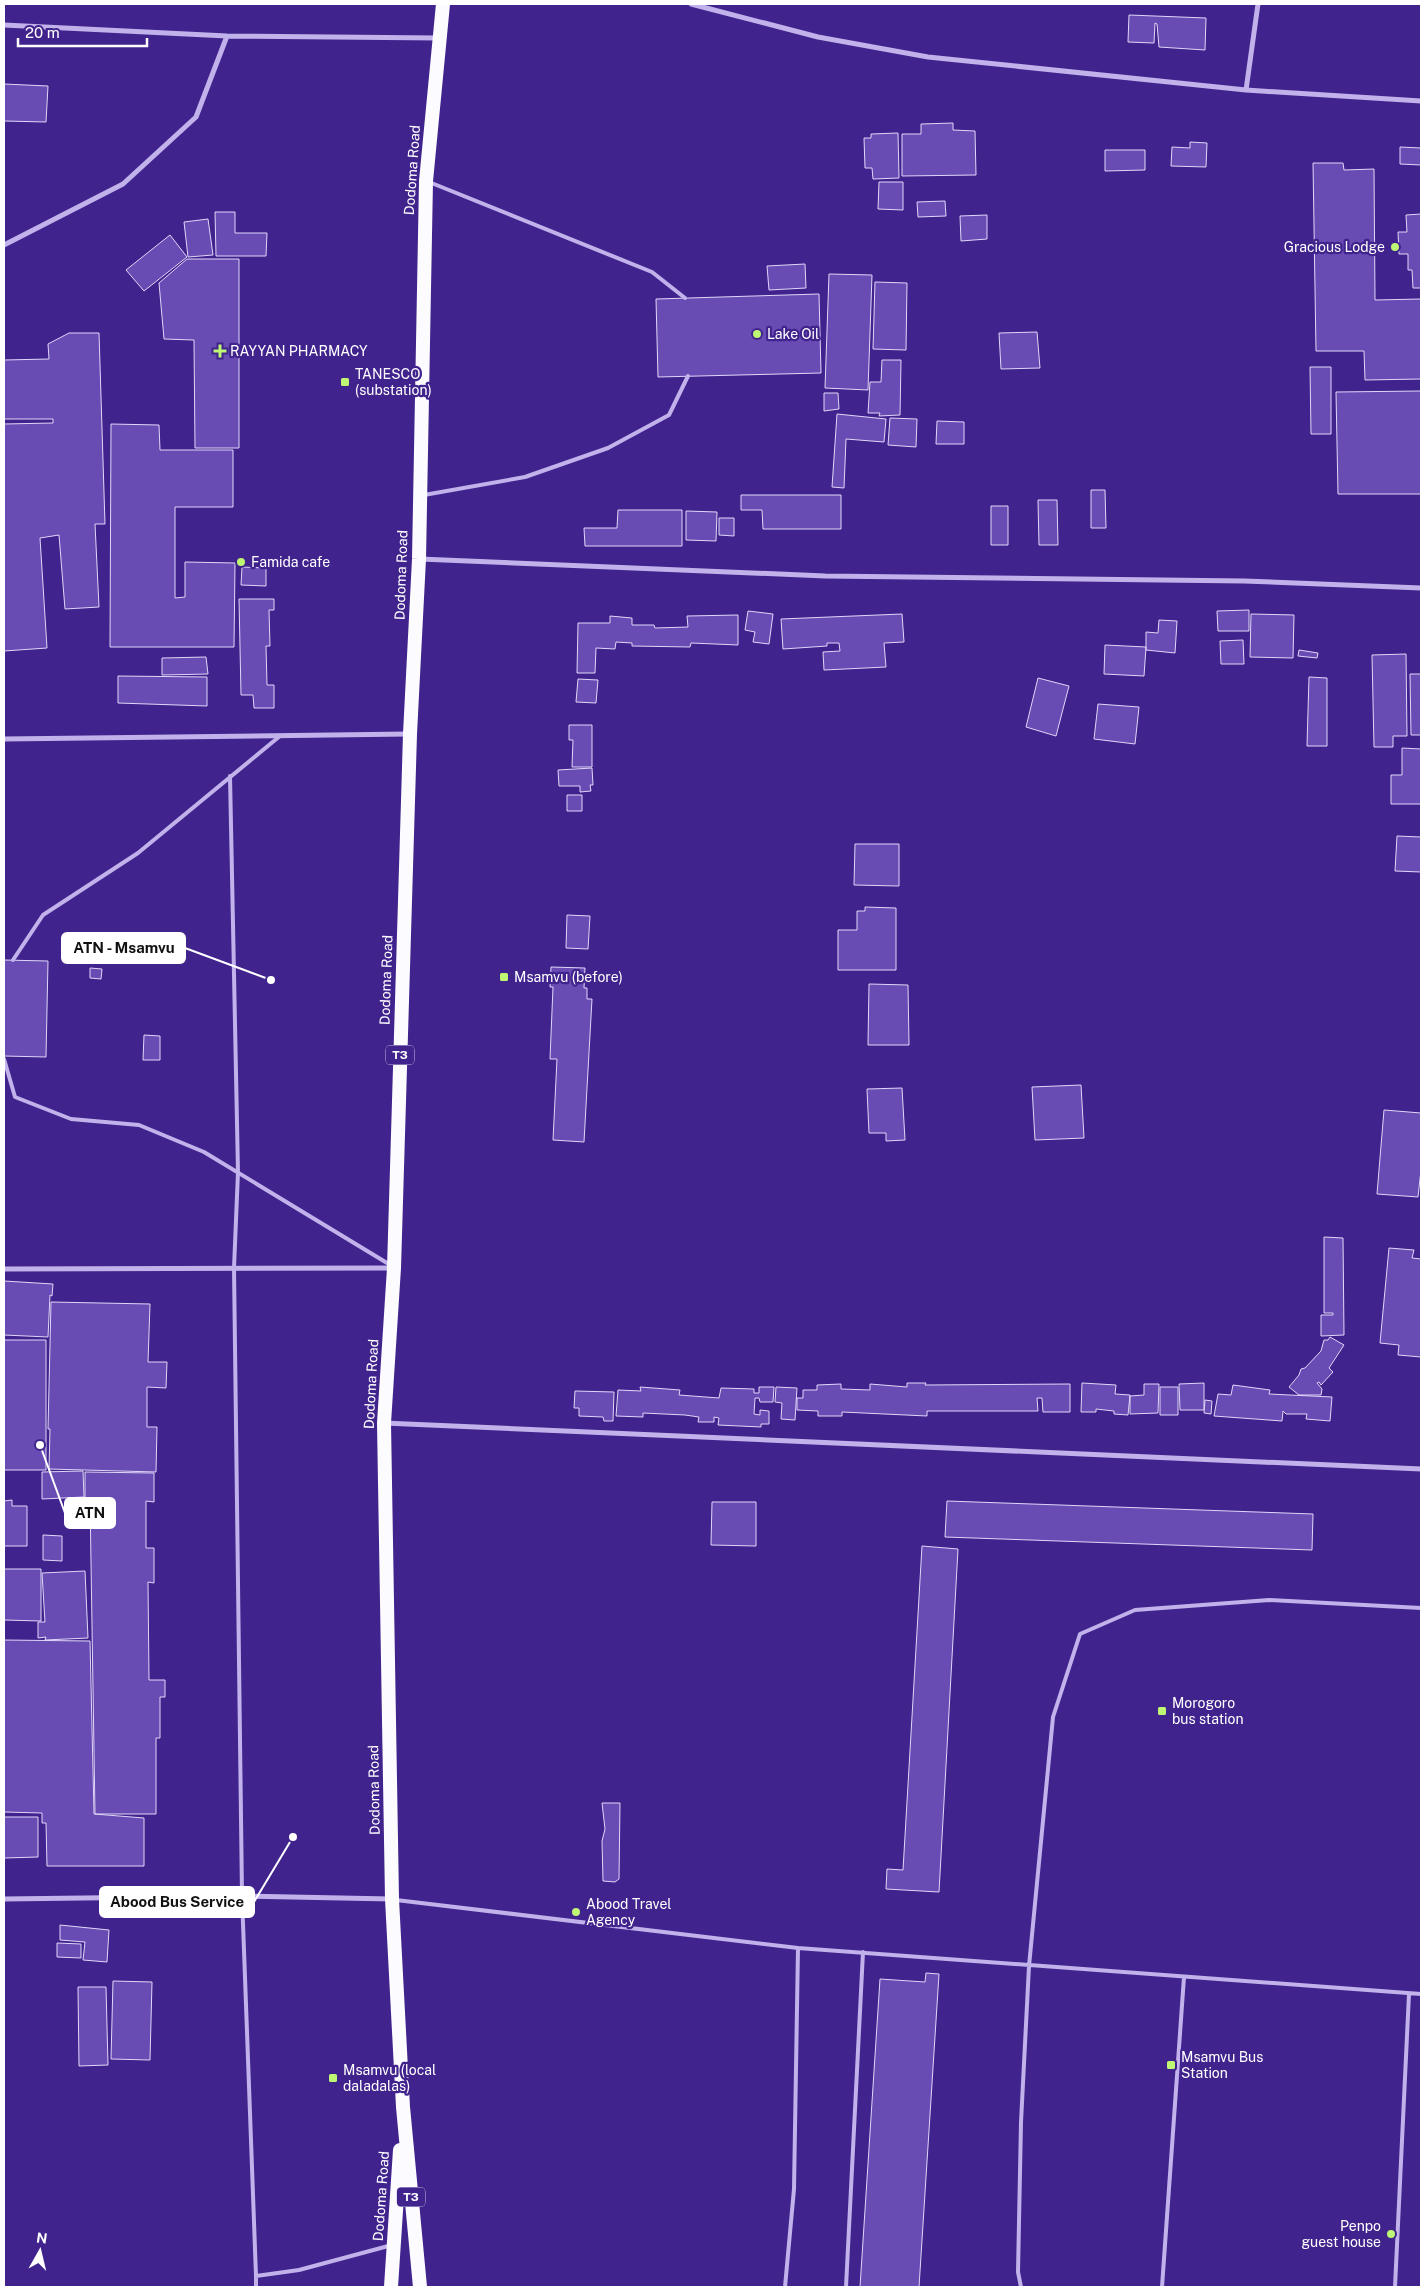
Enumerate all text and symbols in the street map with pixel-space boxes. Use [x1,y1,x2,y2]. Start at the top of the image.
scale bar [18,15,146,47]
text: 20 m [25,24,60,41]
street label: Dodoma Road [401,124,423,216]
place label: Gracious Lodge [1284,239,1385,255]
marker: Gracious Lodge [1389,241,1401,253]
place label: Lake Oil [767,326,819,342]
marker: Lake Oil [751,328,763,340]
place label: RAYYAN PHARMACY [230,343,368,359]
marker: RAYYAN PHARMACY [214,345,226,357]
place label: TANESCO (substation) [355,366,432,398]
marker: TANESCO (substation) [339,376,351,388]
street label: Dodoma Road [391,530,411,620]
place label: Famida cafe [251,554,330,570]
marker: Famida cafe [235,556,247,568]
callout: ATN - Msamvu [62,933,185,963]
street label: Dodoma Road [376,935,396,1025]
text: ATN - Msamvu [73,939,175,956]
place label: Msamvu (before) [514,969,623,985]
marker: Msamvu (before) [498,971,510,983]
road number: T3 [386,1046,414,1064]
street label: Dodoma Road [361,1339,381,1429]
callout: ATN [65,1498,115,1528]
text: ATN [75,1504,105,1521]
place label: Morogoro bus station [1172,1695,1244,1727]
marker: Morogoro bus station [1156,1705,1168,1717]
street label: Dodoma Road [365,1745,383,1835]
callout: Abood Bus Service [100,1887,254,1917]
text: Abood Bus Service [110,1893,244,1910]
place label: Abood Travel Agency [586,1896,672,1928]
marker: Abood Travel Agency [570,1906,582,1918]
place label: Msamvu Bus Station [1181,2049,1263,2081]
marker: Msamvu Bus Station [1165,2059,1177,2071]
place label: Msamvu (local daladalas) [343,2062,436,2094]
marker: Msamvu (local daladalas) [327,2072,339,2084]
street label: Dodoma Road [370,2150,392,2242]
road number: T3 [397,2188,425,2206]
place label: Penpo guest house [1302,2218,1381,2250]
north arrow [15,2226,65,2276]
marker: Penpo guest house [1385,2228,1397,2240]
text: N [35,2229,48,2247]

